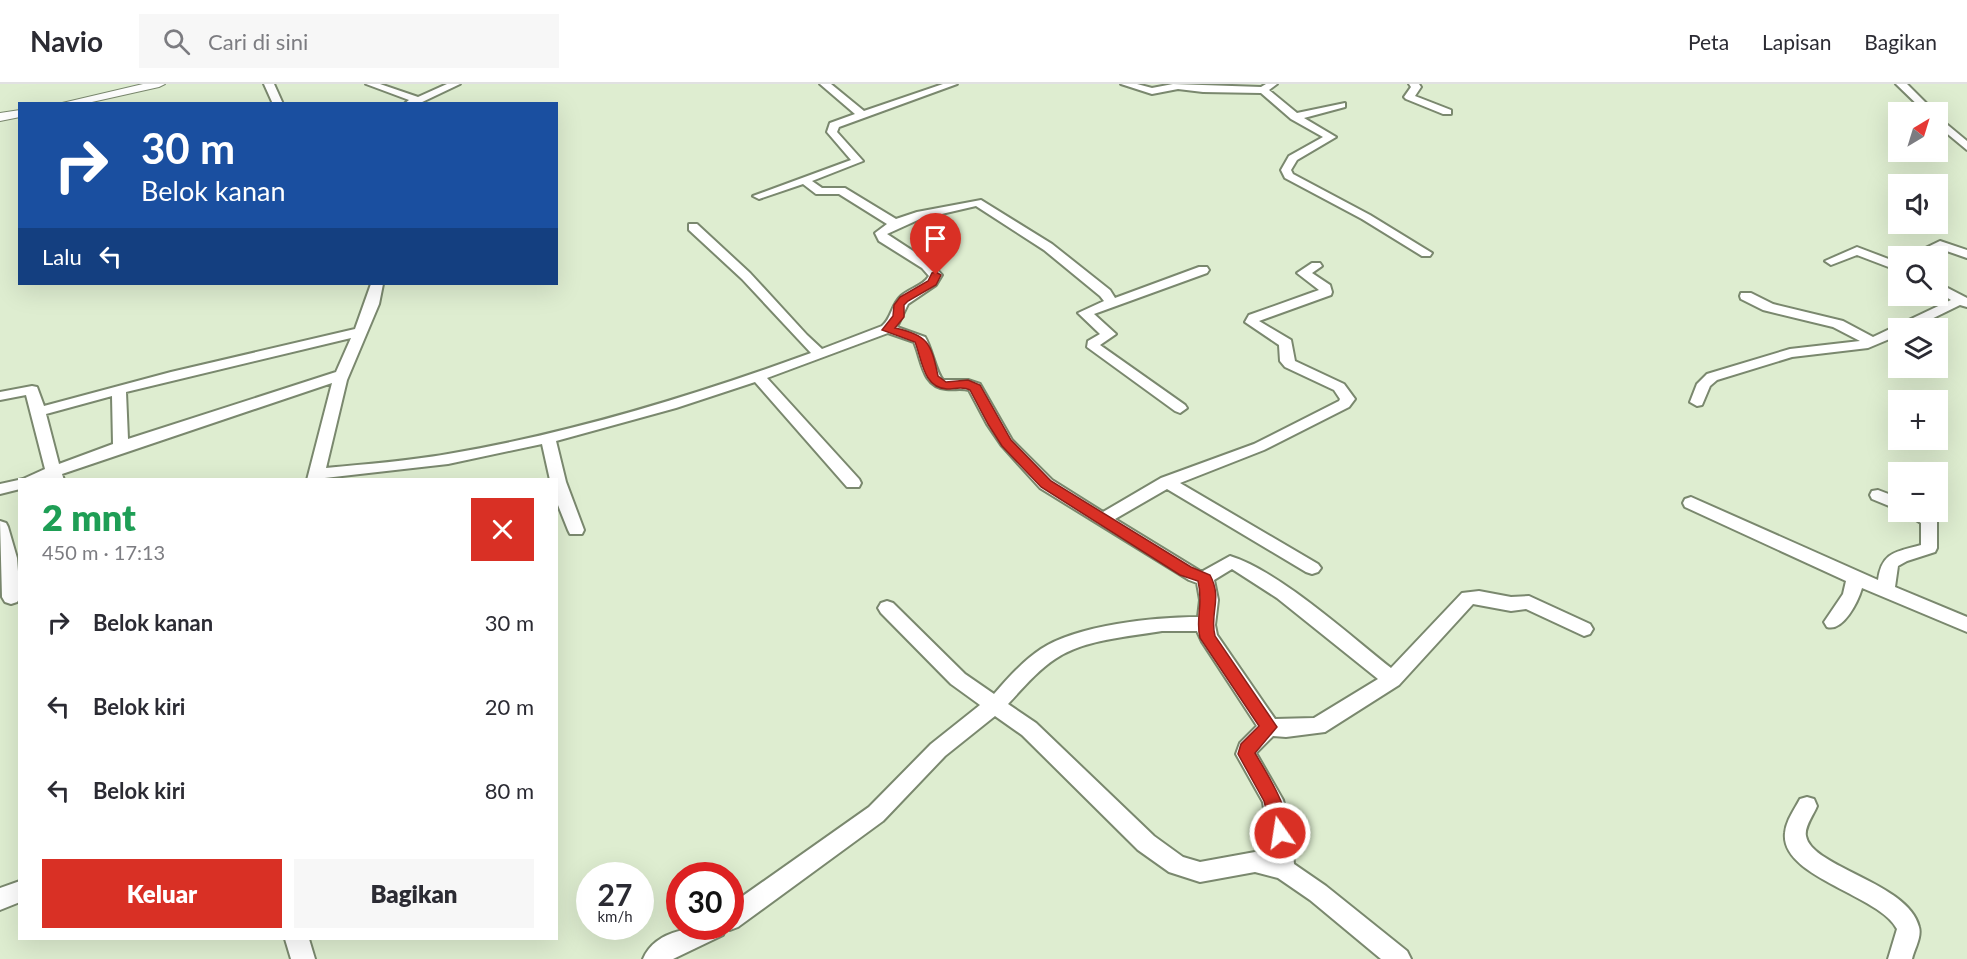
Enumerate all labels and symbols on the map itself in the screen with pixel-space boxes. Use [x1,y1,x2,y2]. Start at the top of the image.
north arrow [1888,102,1948,162]
pin [910,213,961,275]
position arrow [1248,801,1312,865]
speed limit sign: 30 [666,862,744,940]

